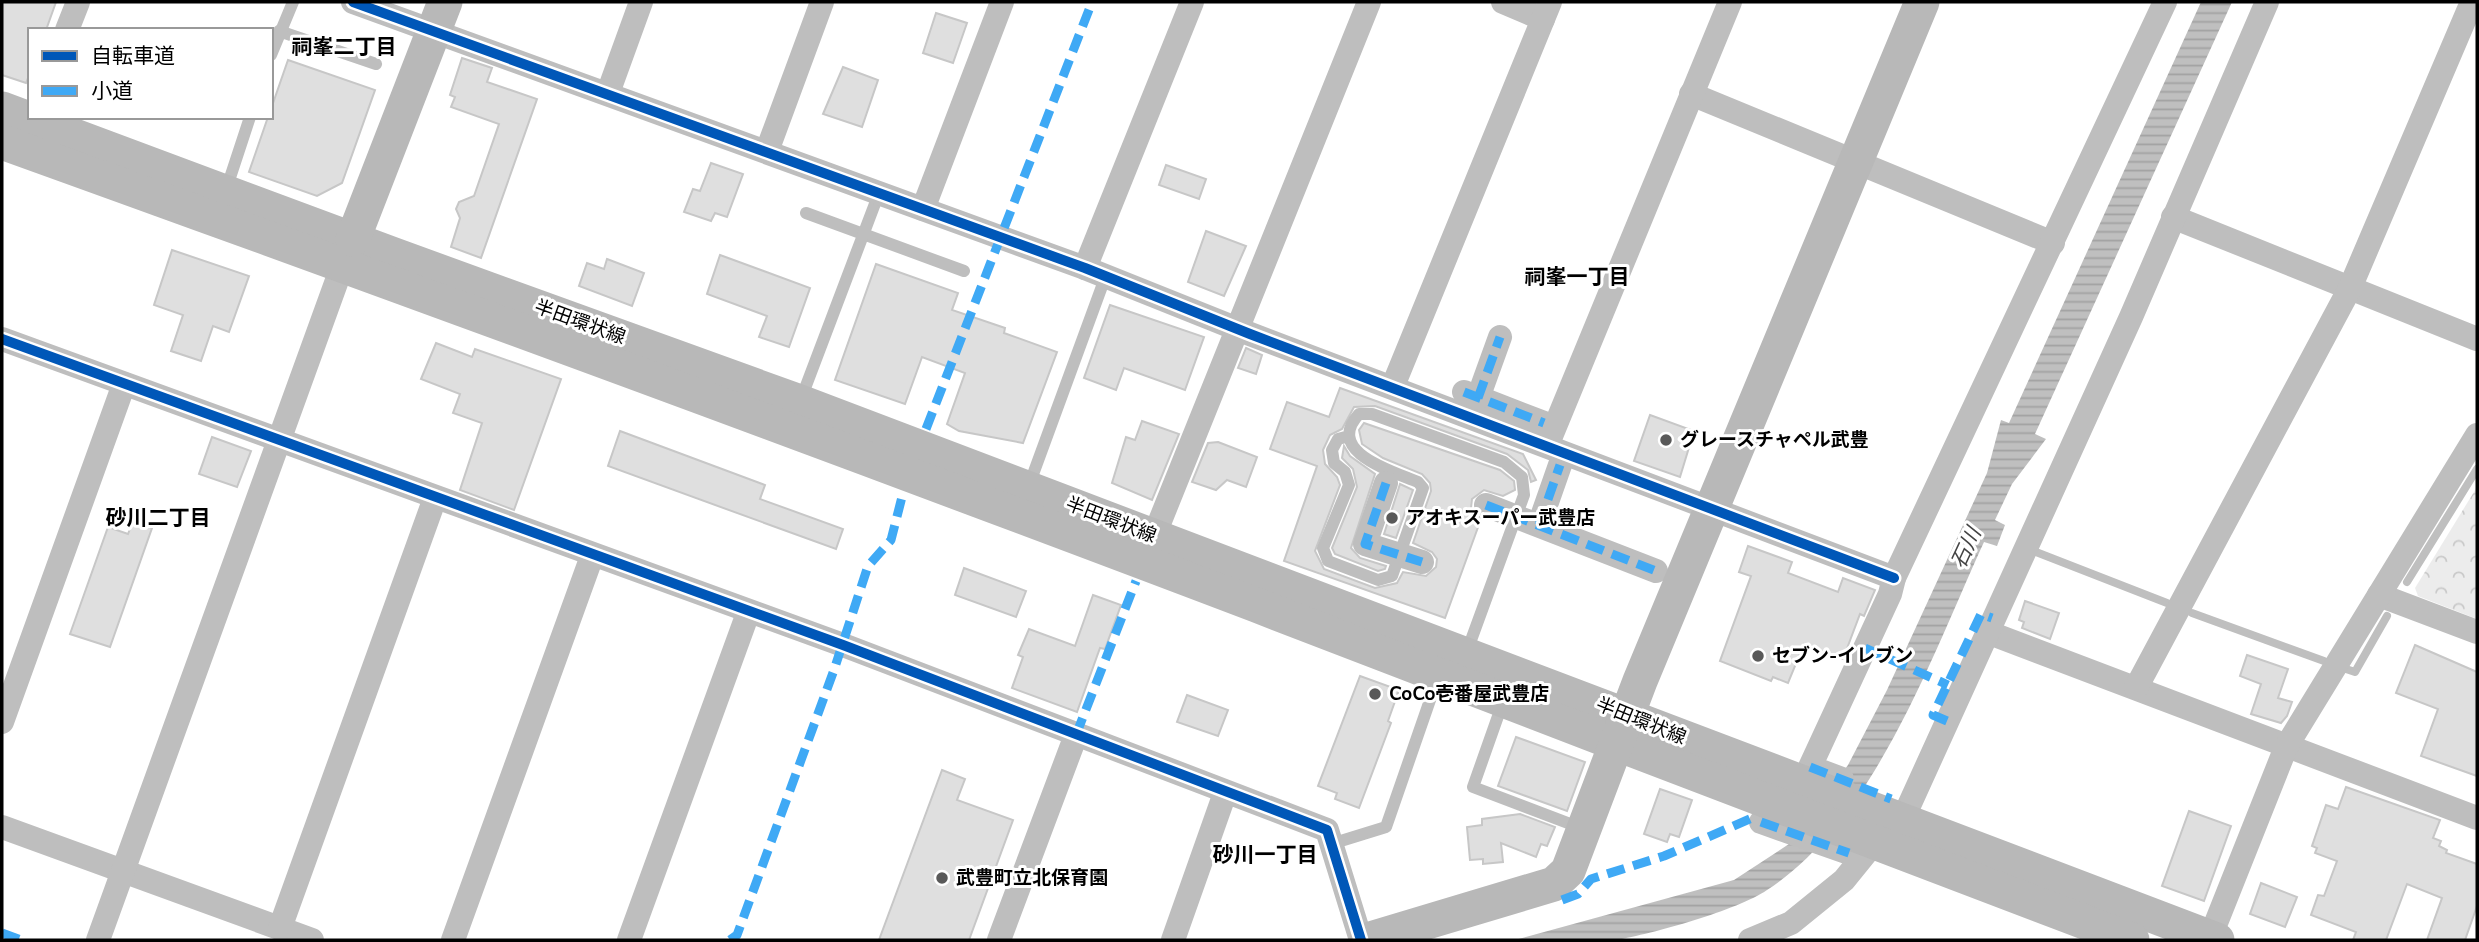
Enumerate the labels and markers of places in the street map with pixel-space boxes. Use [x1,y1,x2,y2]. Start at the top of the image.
place label: グレースチャペル武豊 [1680,427,1869,453]
marker: グレースチャペル武豊 [1658,432,1674,448]
place label: アオキスーパー武豊店 [1406,505,1595,531]
marker: アオキスーパー武豊店 [1384,510,1400,526]
place label: セブン-イレブン [1772,643,1913,669]
marker: セブン-イレブン [1750,648,1766,664]
place label: CoCo壱番屋武豊店 [1389,681,1549,707]
marker: CoCo壱番屋武豊店 [1367,686,1383,702]
place label: 武豊町立北保育園 [956,865,1108,891]
marker: 武豊町立北保育園 [934,870,950,886]

